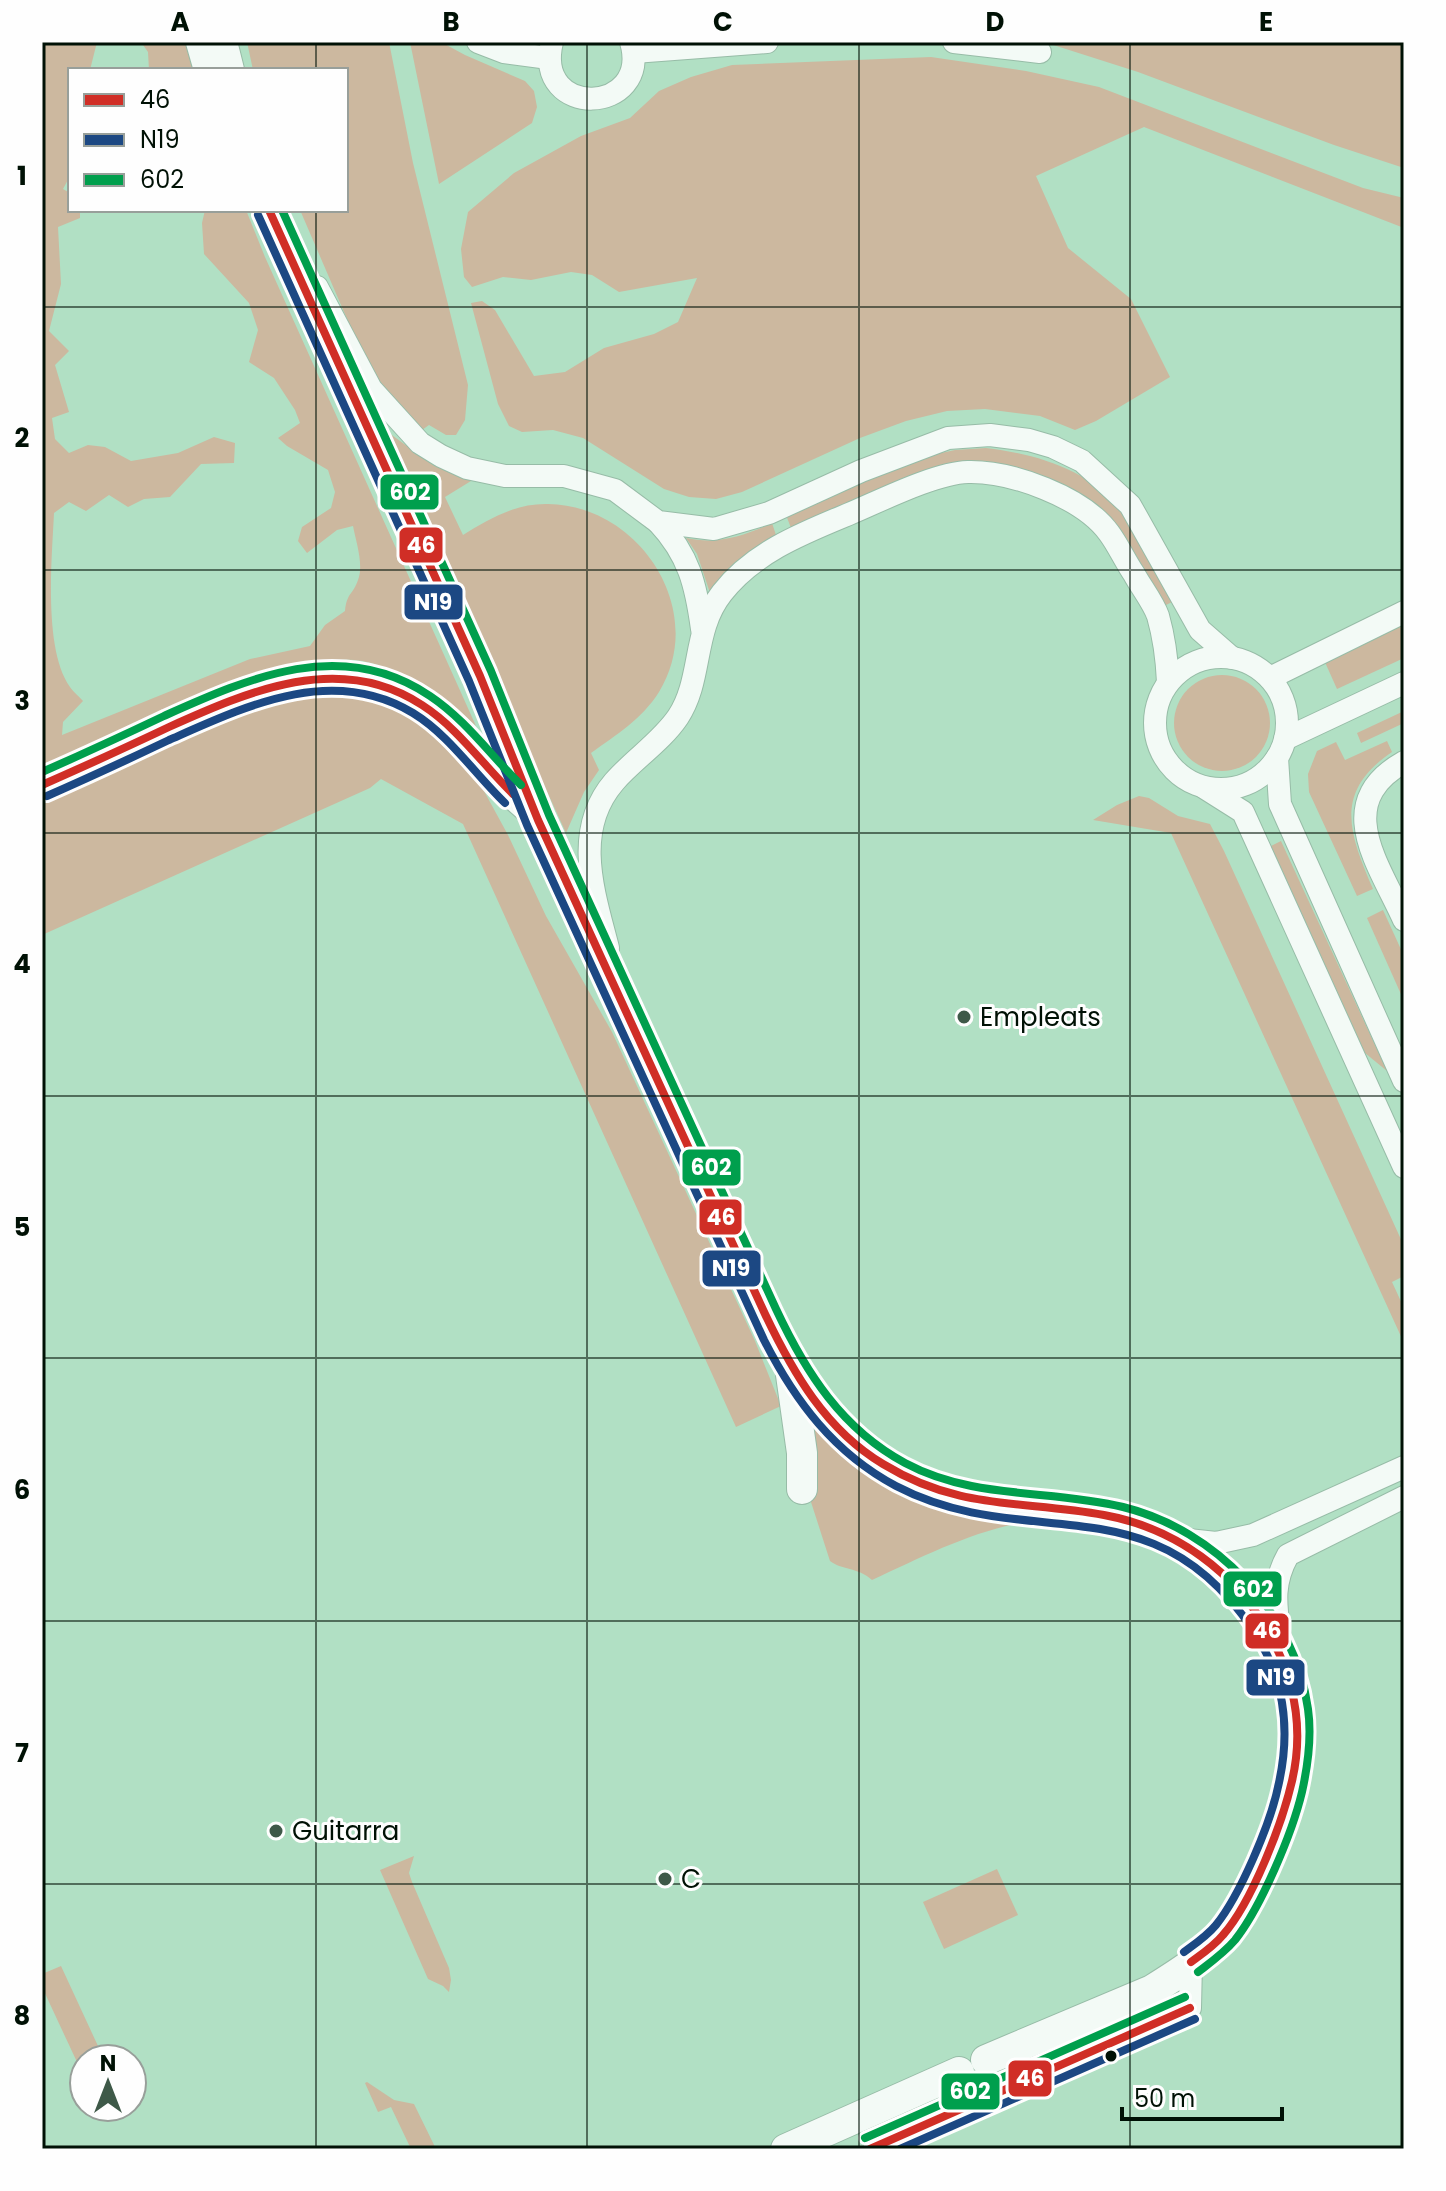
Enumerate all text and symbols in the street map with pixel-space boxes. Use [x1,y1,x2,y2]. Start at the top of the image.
text: A [170,4,190,40]
text: B [442,4,460,40]
text: C [713,4,733,40]
text: D [986,4,1005,40]
text: E [1259,4,1273,40]
legend [68,68,348,212]
text: 46 [140,83,170,116]
text: N19 [140,123,180,156]
text: 1 [17,158,27,194]
text: 602 [140,163,184,196]
text: 2 [15,420,30,456]
line badge: 602 [379,473,440,511]
text: 602 [390,477,430,508]
line badge: 46 [398,526,444,564]
text: 46 [407,530,435,561]
line badge: N19 [403,583,464,621]
text: N19 [414,587,452,618]
text: 3 [14,683,30,719]
text: 4 [13,946,31,982]
place label: Empleats [980,999,1101,1035]
marker: Empleats [955,1008,973,1026]
line badge: 602 [681,1148,742,1187]
text: 602 [691,1152,731,1183]
line badge: 46 [698,1198,743,1236]
text: 46 [707,1202,735,1233]
text: 5 [14,1209,30,1245]
line badge: N19 [701,1249,762,1288]
text: N19 [712,1253,750,1284]
text: 6 [14,1472,30,1508]
line badge: 602 [1222,1570,1283,1608]
text: 602 [1233,1574,1273,1605]
line badge: 46 [1244,1612,1290,1650]
text: 46 [1253,1615,1281,1646]
line badge: N19 [1245,1658,1306,1697]
text: N19 [1257,1662,1295,1693]
text: 7 [15,1735,29,1771]
place label: Guitarra [292,1813,399,1849]
marker: Guitarra [267,1822,285,1840]
place label: C [681,1861,701,1897]
marker: C [656,1870,674,1888]
text: 8 [14,1998,30,2034]
north arrow [68,2043,148,2123]
text: N [100,2048,116,2079]
unlabelled marker [1103,2048,1119,2064]
line badge: 46 [1007,2059,1053,2098]
text: 46 [1016,2063,1044,2094]
scale bar [1122,2071,1282,2121]
line badge: 602 [940,2072,1001,2111]
text: 602 [950,2076,990,2107]
text: 50 m [1134,2082,1195,2115]

